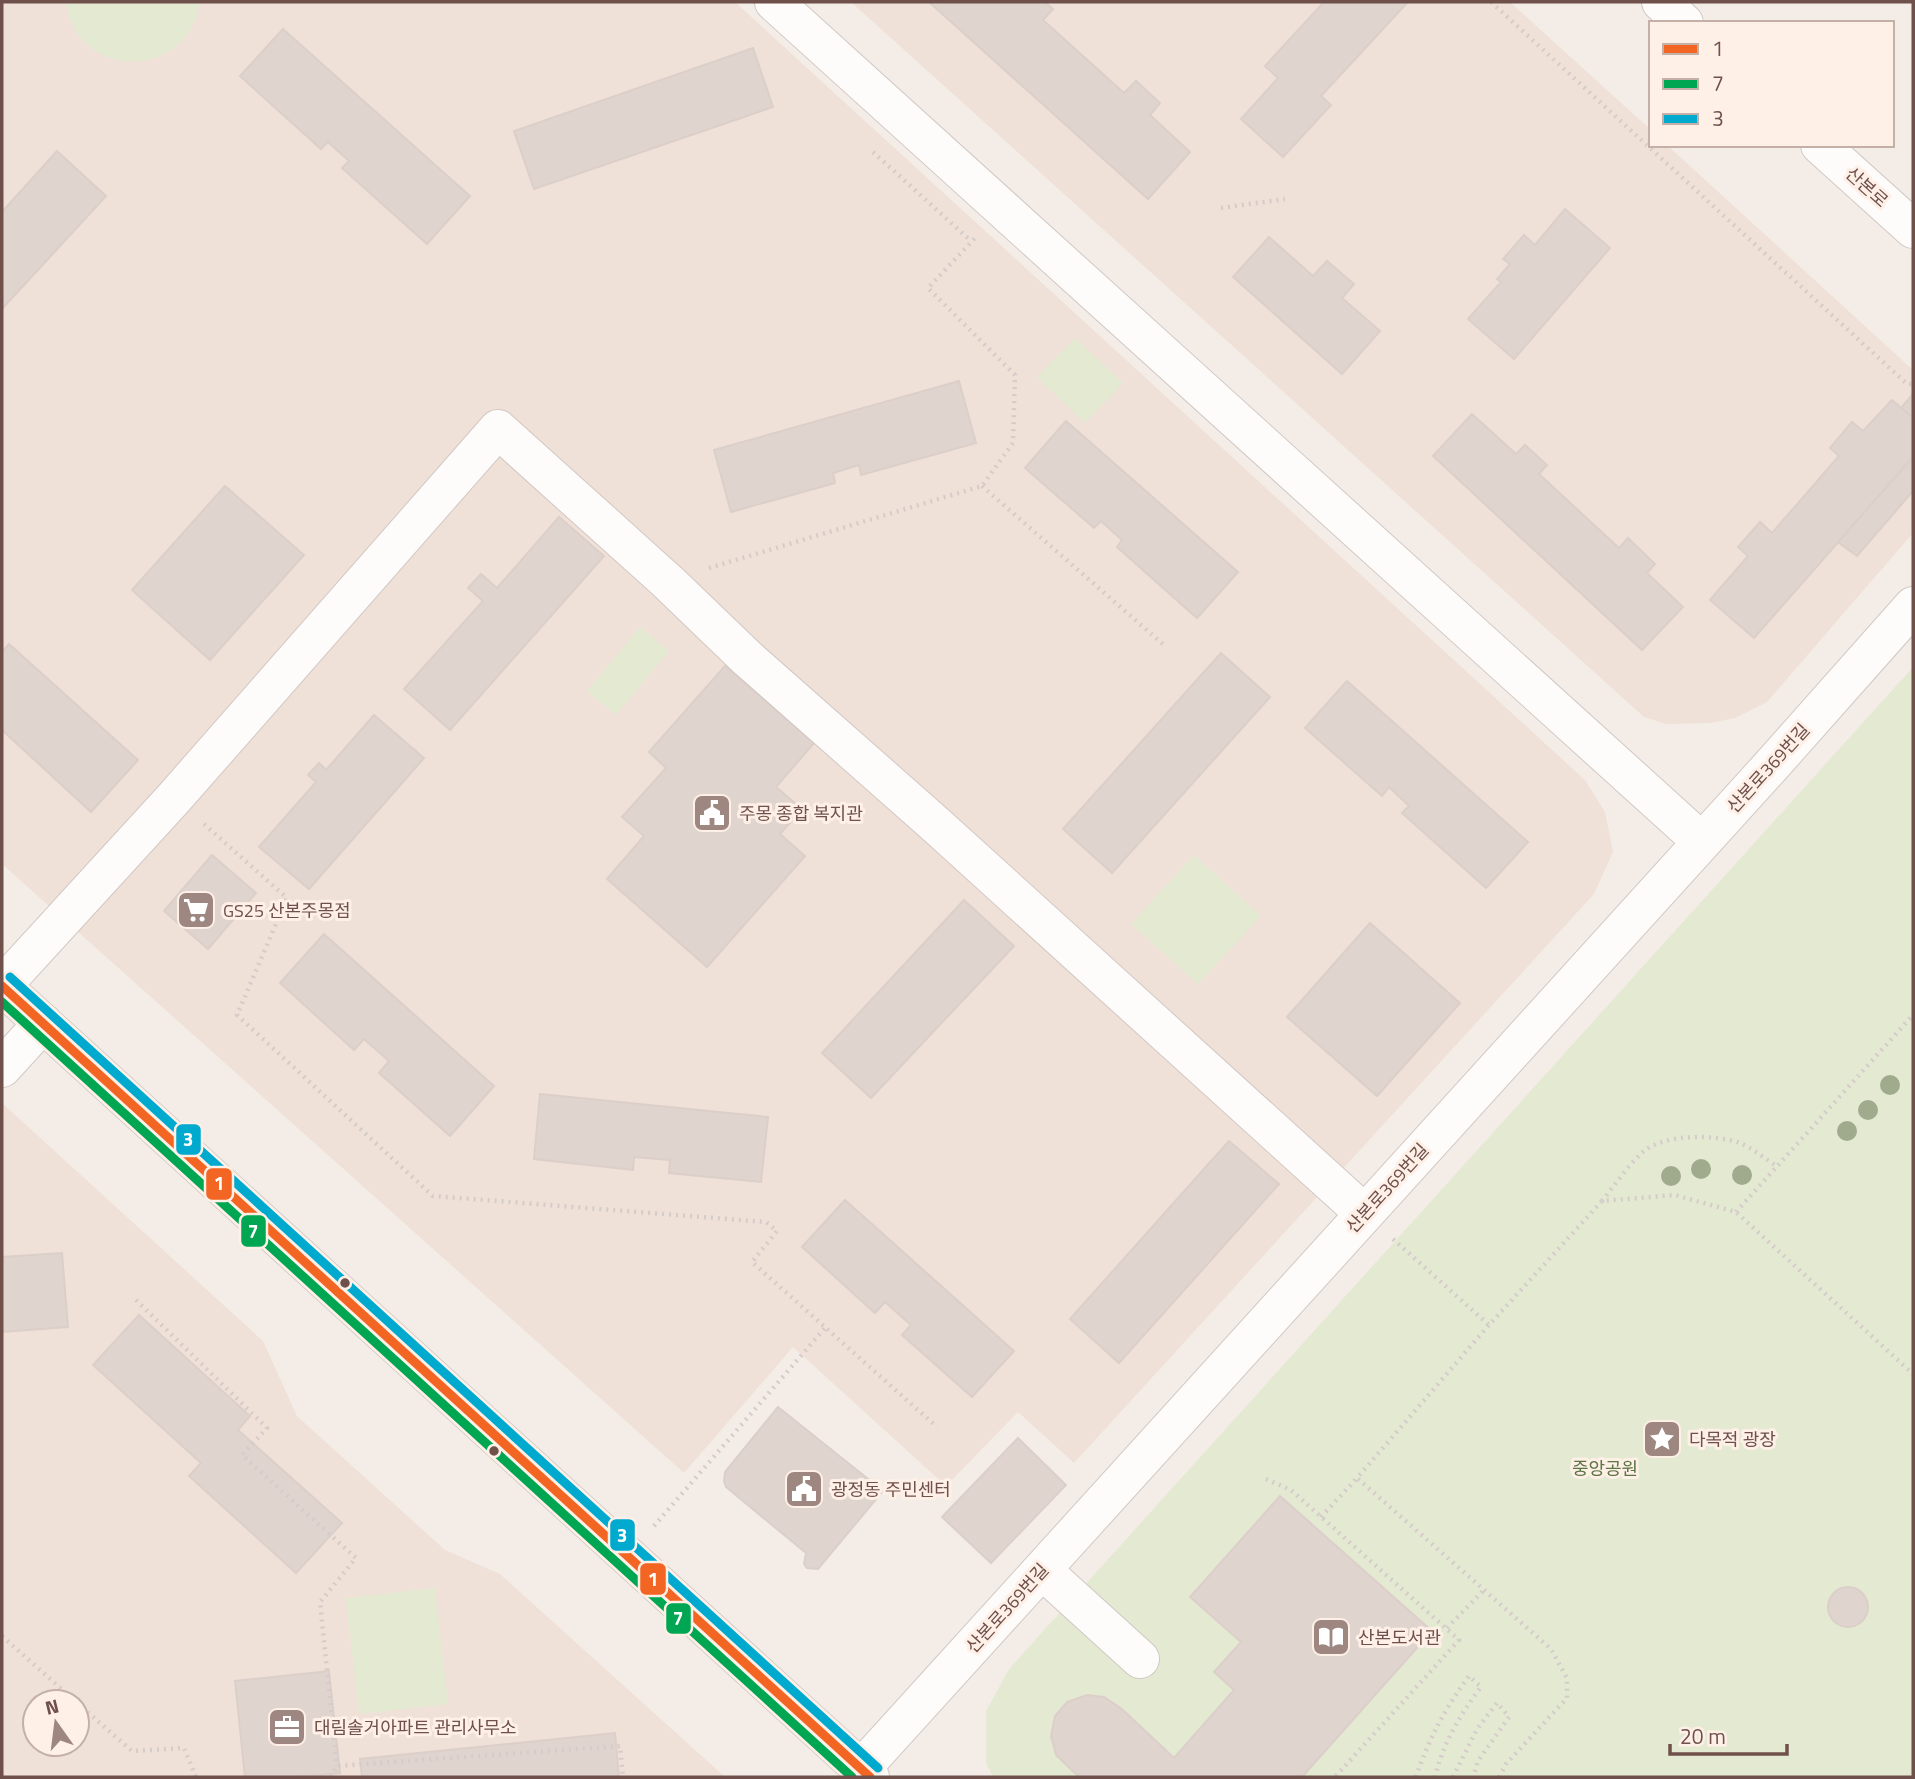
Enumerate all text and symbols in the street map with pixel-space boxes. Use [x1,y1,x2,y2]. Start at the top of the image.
legend [1649,21,1894,147]
text: 1 [1712,32,1724,64]
text: 7 [1712,67,1724,99]
text: 3 [1712,102,1724,134]
street label: 산본로 [1840,160,1894,214]
street label: 산본로369번길 [1720,717,1816,819]
public building icon: 주몽 종합 복지관 [691,792,733,834]
place label: 주몽 종합 복지관 [739,800,863,827]
supermarket icon: GS25 산본주몽점 [175,889,217,931]
place label: GS25 산본주몽점 [223,897,351,924]
line badge: 3 [175,1123,202,1156]
text: 3 [183,1124,193,1153]
street label: 산본로369번길 [1339,1137,1435,1239]
line badge: 1 [205,1167,233,1201]
text: 1 [214,1168,224,1197]
line badge: 7 [240,1214,267,1248]
text: 7 [248,1216,258,1245]
unlabelled marker [338,1276,352,1290]
place icon: 다목적 광장 [1641,1418,1683,1460]
place label: 다목적 광장 [1689,1426,1776,1453]
unlabelled marker [487,1444,501,1458]
park label: 중앙공원 [1572,1455,1638,1482]
public building icon: 광정동 주민센터 [783,1468,825,1510]
place label: 광정동 주민센터 [831,1476,951,1503]
line badge: 3 [609,1518,636,1552]
text: 3 [617,1520,627,1549]
street label: 산본로369번길 [959,1557,1055,1659]
line badge: 1 [639,1562,667,1596]
text: 1 [648,1564,658,1593]
line badge: 7 [665,1602,692,1635]
text: 7 [673,1603,683,1632]
library icon: 산본도서관 [1310,1616,1352,1658]
place label: 산본도서관 [1358,1624,1441,1651]
north arrow [21,1688,91,1758]
text: N [42,1690,62,1722]
office icon: 대림솔거아파트 관리사무소 [266,1706,308,1748]
scale bar [1670,1712,1787,1756]
place label: 대림솔거아파트 관리사무소 [314,1714,517,1741]
text: 20 m [1680,1720,1726,1752]

